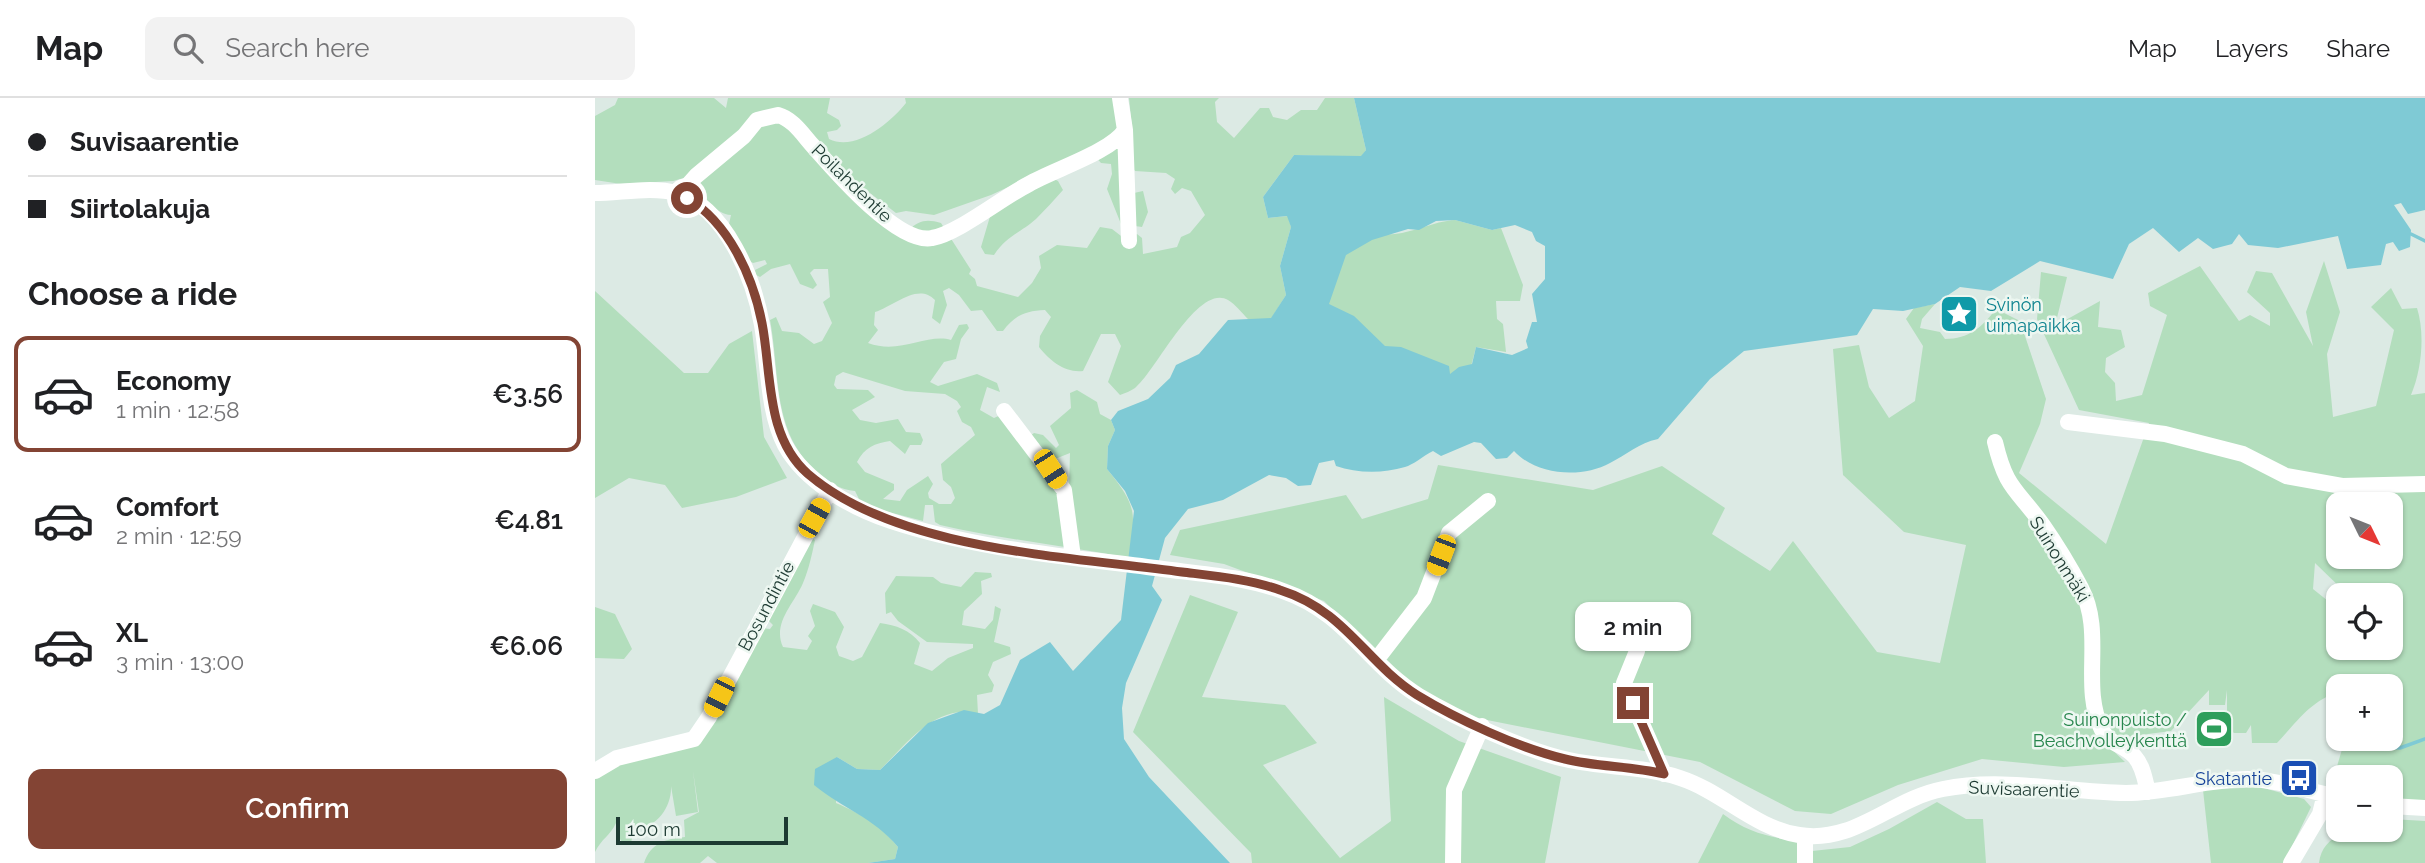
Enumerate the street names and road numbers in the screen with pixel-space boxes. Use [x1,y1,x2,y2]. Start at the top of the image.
street label: Poilahdentie [807,139,897,227]
street label: Suinonmäki [2025,512,2095,606]
street label: Bosundintie [734,557,799,654]
street label: Suvisaarentie [1968,777,2080,801]

